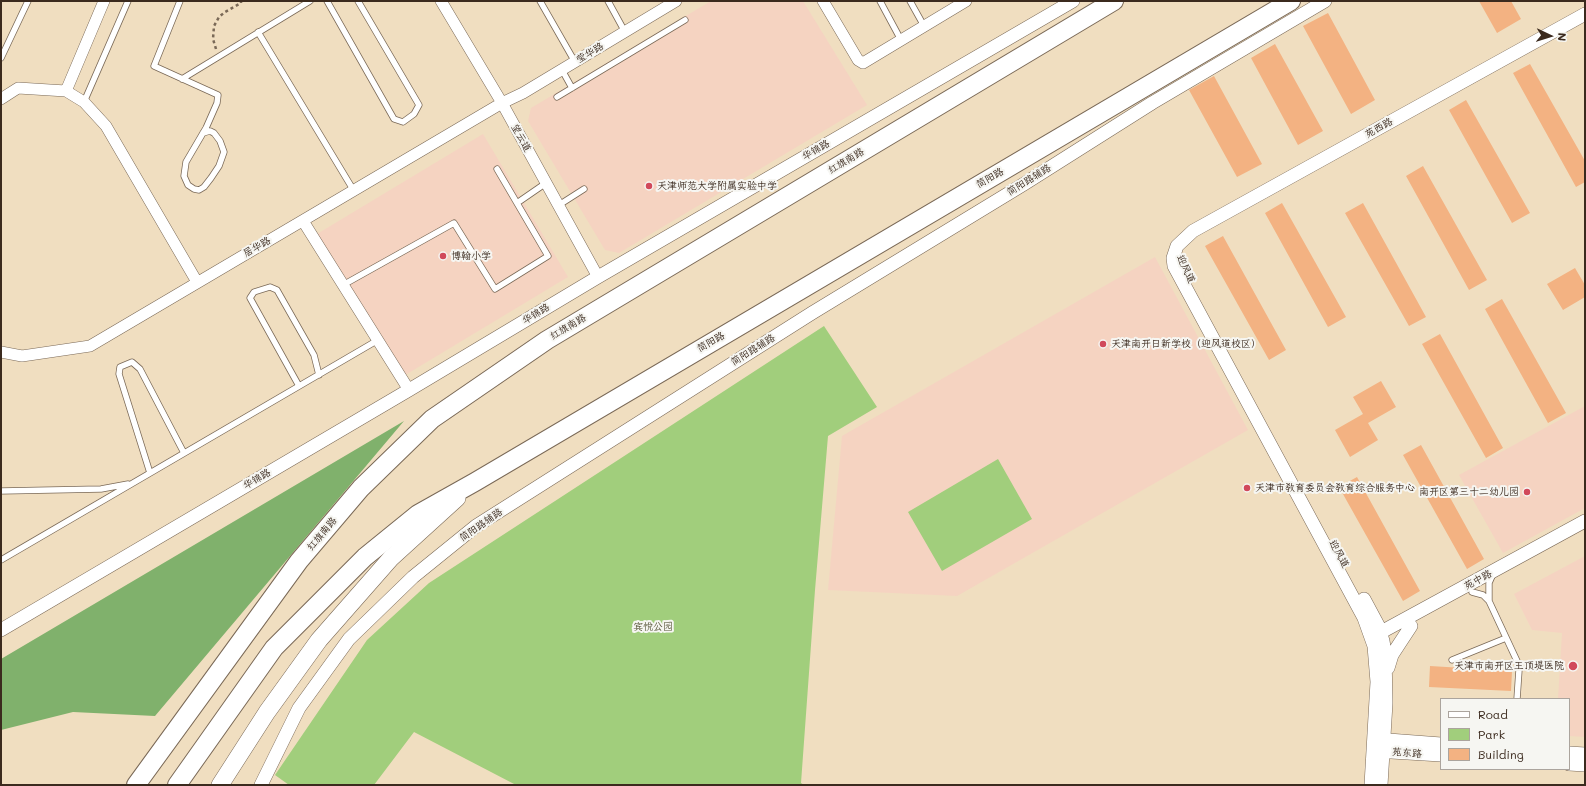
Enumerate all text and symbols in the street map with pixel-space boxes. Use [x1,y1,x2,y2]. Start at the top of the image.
north arrow [1530,16,1570,56]
text: N [1555,32,1570,42]
street label: 莹华路 [574,40,606,66]
street label: 苑西路 [1363,115,1395,141]
street label: 望云道 [508,122,534,154]
street label: 华锦路 [800,137,832,163]
street label: 红旗南路 [826,146,866,176]
street label: 简阳路辅路 [1005,162,1053,198]
street label: 简阳路 [974,165,1006,191]
place label: 天津师范大学附属实验中学 [657,180,777,192]
marker: 天津师范大学附属实验中学 [644,181,654,191]
street label: 居华路 [241,234,273,260]
place label: 博翰小学 [451,250,491,262]
marker: 博翰小学 [438,251,448,261]
street label: 迎风道 [1174,253,1198,285]
street label: 华锦路 [520,301,552,327]
street label: 红旗南路 [548,312,588,342]
street label: 简阳路 [695,329,727,355]
street label: 简阳路辅路 [729,332,777,368]
place label: 天津南开日新学校（迎风道校区） [1111,338,1261,350]
marker: 天津南开日新学校（迎风道校区） [1098,339,1108,349]
street label: 华锦路 [241,466,273,492]
place label: 天津市教育委员会教育综合服务中心 [1255,482,1415,494]
marker: 天津市教育委员会教育综合服务中心 [1242,483,1252,493]
place label: 南开区第三十二幼儿园 [1419,486,1519,498]
marker: 南开区第三十二幼儿园 [1522,487,1532,497]
street label: 简阳路辅路 [457,506,505,544]
street label: 红旗南路 [305,515,339,553]
street label: 迎风道 [1326,538,1352,570]
street label: 苑中路 [1462,568,1494,592]
park label: 宾悦公园 [633,621,673,633]
place label: 天津市南开区王顶堤医院 [1454,660,1564,672]
marker: 天津市南开区王顶堤医院 [1567,660,1579,672]
legend [1440,698,1570,770]
text: Road [1478,706,1508,722]
text: Park [1478,726,1505,742]
street label: 苑东路 [1392,746,1422,760]
text: Building [1478,746,1524,762]

